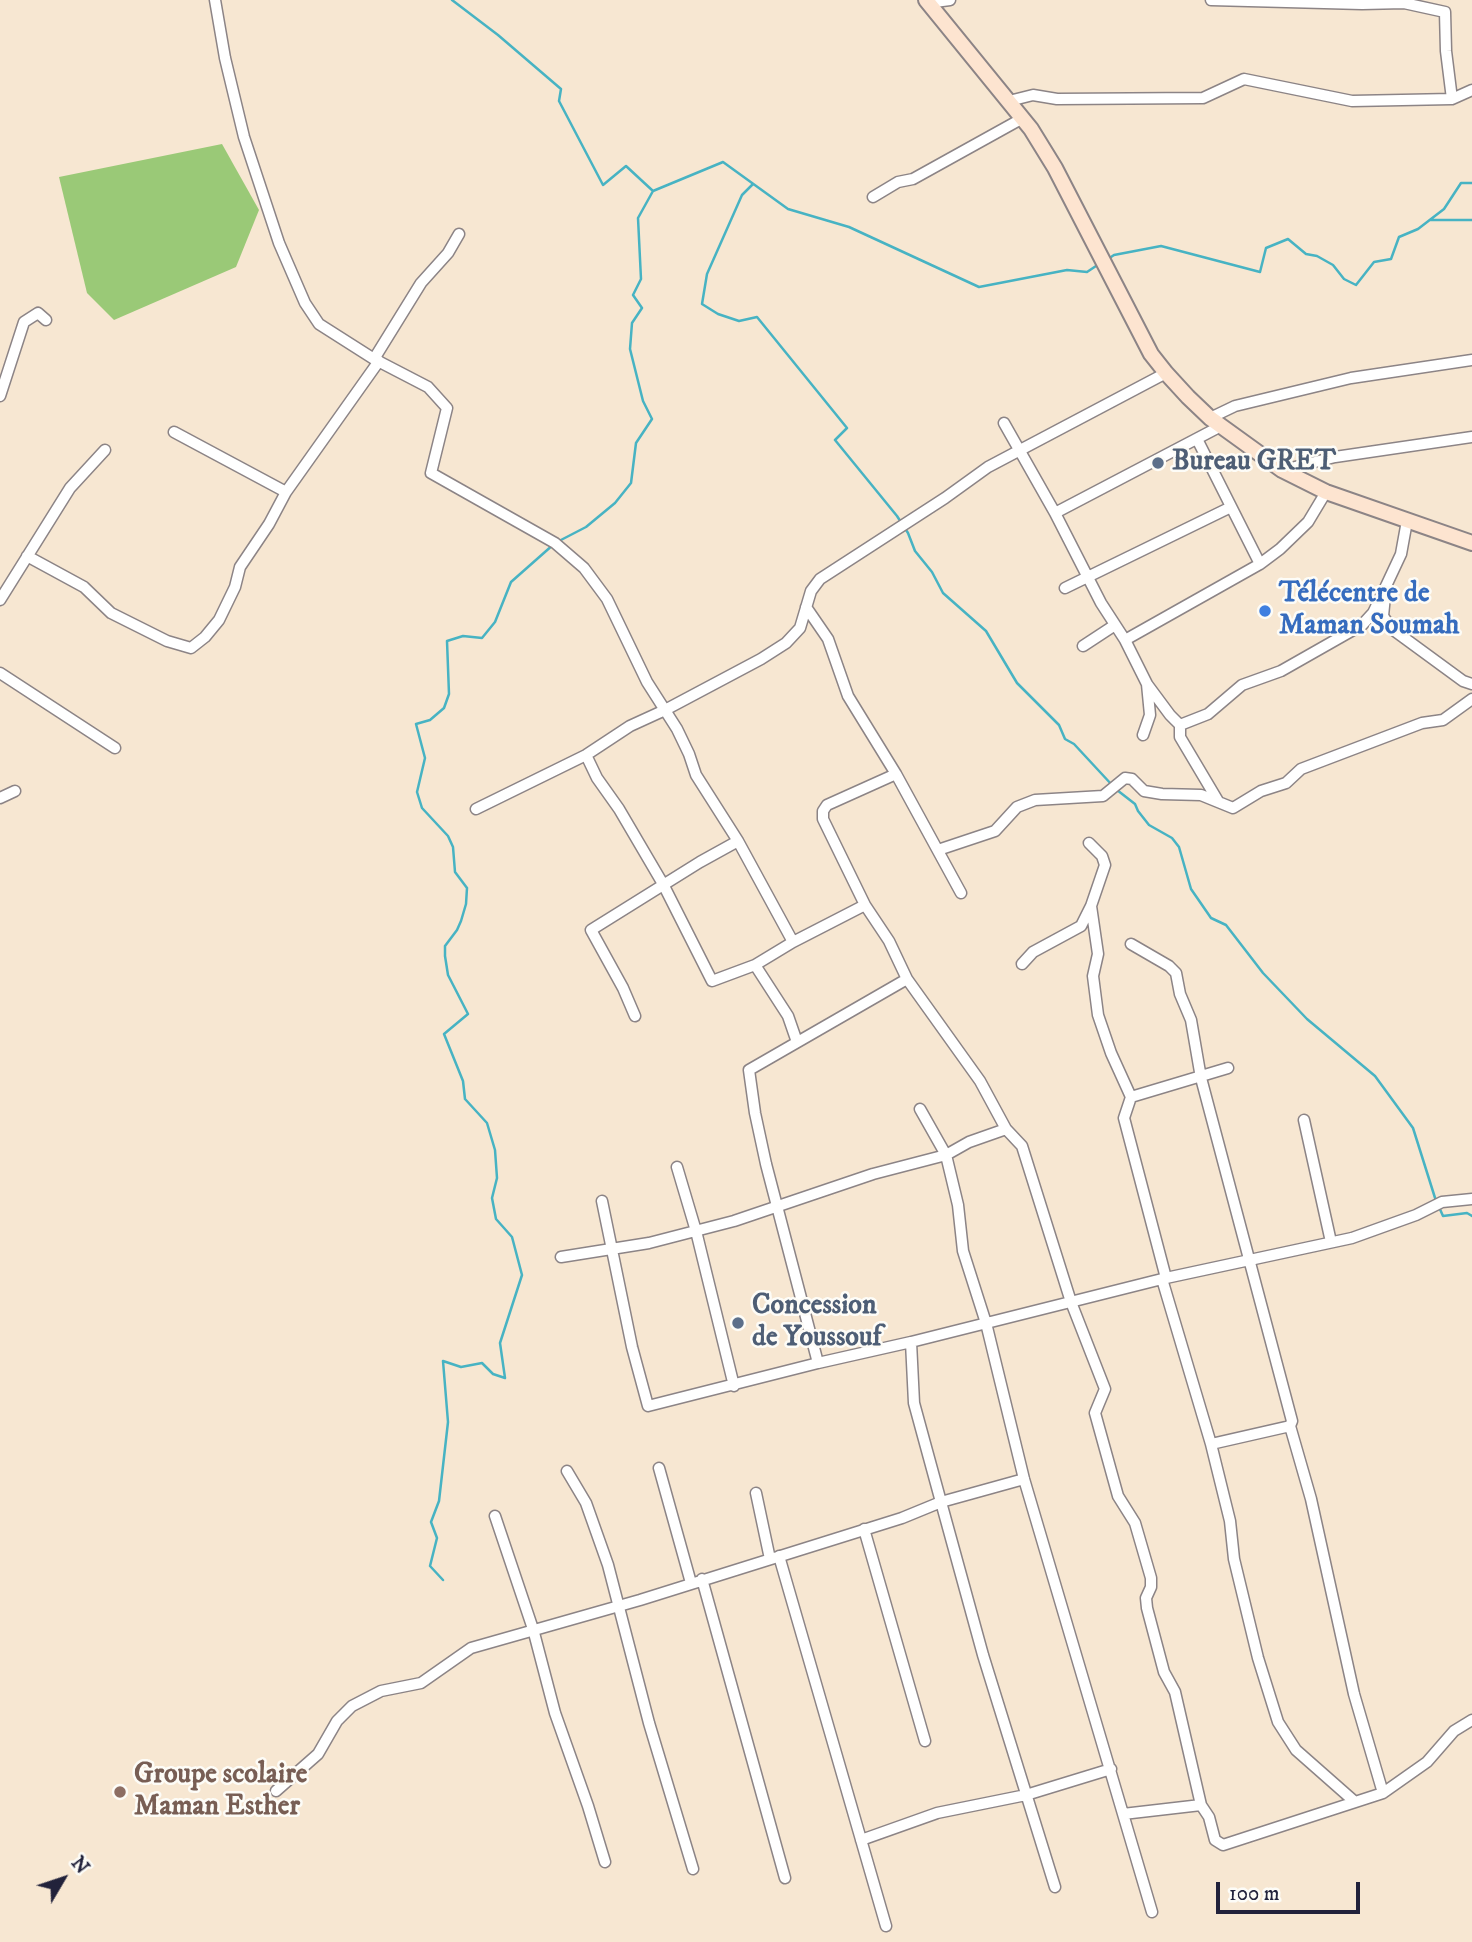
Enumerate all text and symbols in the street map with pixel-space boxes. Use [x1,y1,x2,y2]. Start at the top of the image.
place label: Bureau GRET [1172,446,1336,480]
marker: Bureau GRET [1150,455,1166,471]
place label: Télécentre de Maman Soumah [1279,578,1459,644]
marker: Télécentre de Maman Soumah [1257,603,1273,619]
place label: Concession de Youssouf [752,1290,881,1356]
marker: Concession de Youssouf [730,1315,746,1331]
place label: Groupe scolaire Maman Esther [134,1759,307,1825]
marker: Groupe scolaire Maman Esther [112,1784,128,1800]
north arrow [28,1844,98,1914]
text: N [66,1852,94,1879]
scale bar [1220,1868,1364,1912]
text: 100 m [1229,1881,1280,1907]

